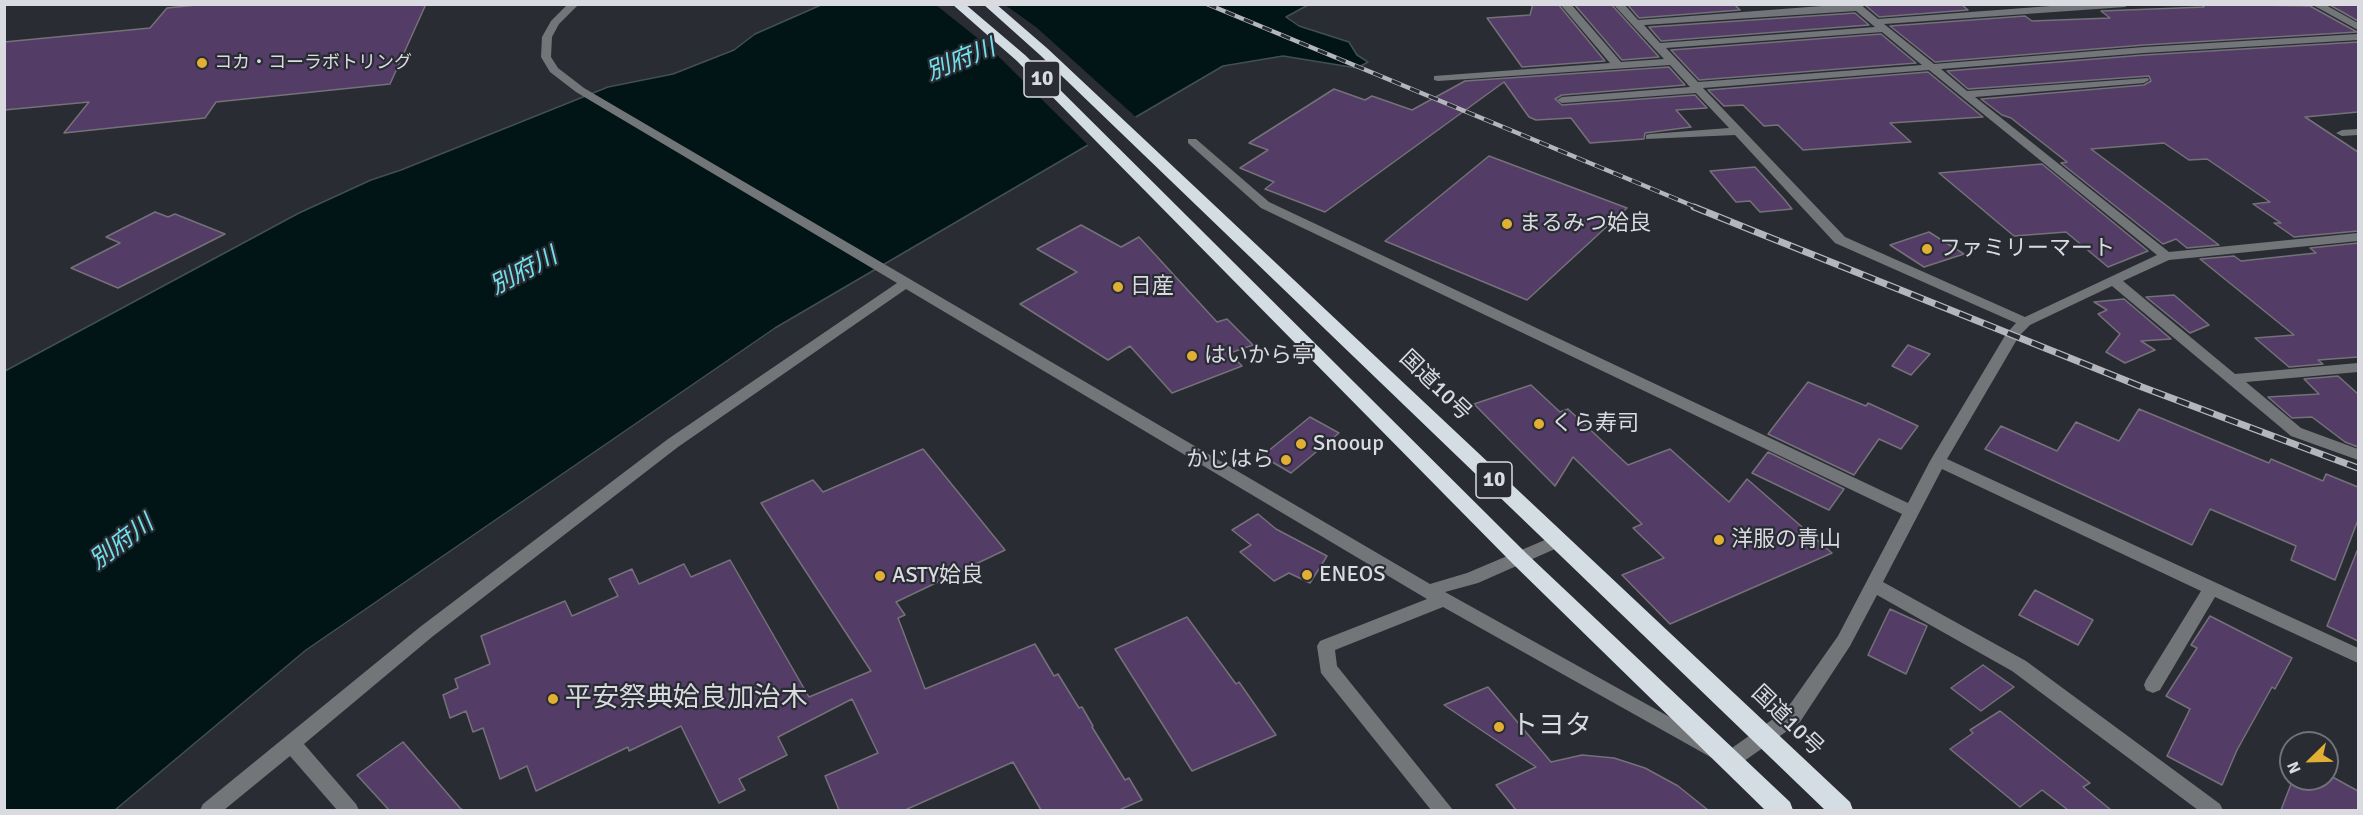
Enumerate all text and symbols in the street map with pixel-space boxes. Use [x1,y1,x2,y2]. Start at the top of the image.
water label: 別府川 [922,34,1000,88]
place label: コカ・コーラボトリング [214,52,412,74]
marker: コカ・コーラボトリング [195,56,209,70]
road number: 10 [1024,61,1060,97]
place label: まるみつ姶良 [1519,211,1651,237]
marker: まるみつ姶良 [1500,217,1514,231]
place label: ファミリーマート [1939,236,2115,262]
water label: 別府川 [485,242,563,302]
marker: ファミリーマート [1920,242,1934,256]
place label: 日産 [1130,274,1174,300]
marker: 日産 [1111,280,1125,294]
place label: はいから亭 [1204,343,1314,369]
street label: 国道10号 [1394,345,1476,427]
marker: はいから亭 [1185,349,1199,363]
place label: くら寿司 [1551,411,1639,437]
marker: くら寿司 [1532,417,1546,431]
place label: Snooup [1313,431,1384,457]
marker: Snooup [1294,437,1308,451]
place label: かじはら [1186,447,1274,473]
marker: かじはら [1279,453,1293,467]
road number: 10 [1476,462,1512,498]
water label: 別府川 [85,510,159,576]
place label: 洋服の青山 [1731,527,1841,553]
marker: 洋服の青山 [1712,533,1726,547]
place label: ENEOS [1319,562,1385,588]
place label: ASTY姶良 [892,563,983,589]
marker: ENEOS [1300,568,1314,582]
marker: ASTY姶良 [873,569,887,583]
street label: 国道10号 [1746,680,1828,762]
place label: 平安祭典姶良加治木 [565,683,808,715]
marker: 平安祭典姶良加治木 [546,692,560,706]
place label: トヨタ [1511,711,1592,743]
marker: トヨタ [1492,720,1506,734]
north arrow [2279,731,2339,791]
text: N [2283,758,2306,776]

